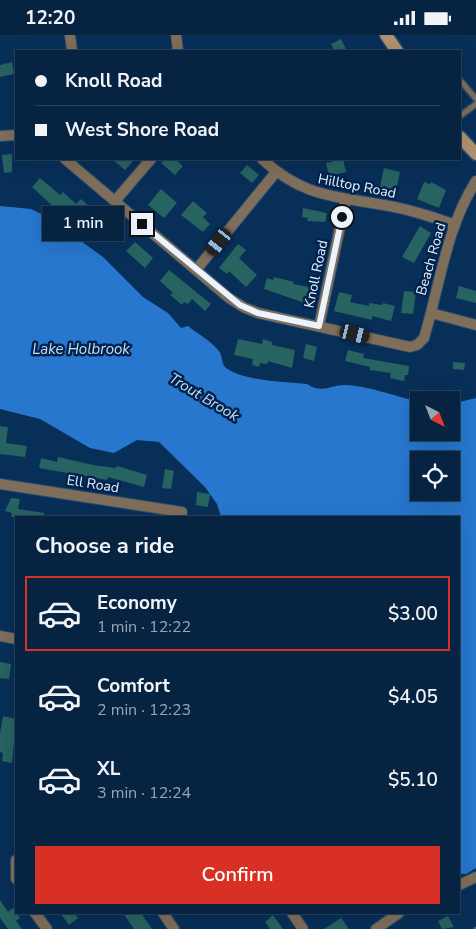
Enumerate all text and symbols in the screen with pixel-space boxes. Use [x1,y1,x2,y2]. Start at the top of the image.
text: 12:20 [25,5,75,31]
text: Knoll Road [65,68,162,94]
text: West Shore Road [65,117,219,143]
street label: Hilltop Road [316,169,398,203]
route start [331,206,353,228]
callout: 1 min [42,207,124,241]
text: 1 min [63,212,103,234]
route end [131,213,153,235]
street label: Beach Road [412,220,450,298]
car [203,226,234,258]
street label: Knoll Road [300,238,332,310]
car [338,323,371,345]
water label: Lake Holbrook [32,339,130,359]
water label: Trout Brook [165,368,243,426]
north arrow [410,391,460,441]
map controls [410,391,460,501]
button: locate [410,451,460,501]
street label: Ell Road [66,471,120,497]
text: Choose a ride [35,531,174,561]
text: Economy [97,590,177,616]
icon: car [37,591,82,636]
text: $3.00 [388,601,438,627]
text: 1 min · 12:22 [97,616,191,638]
text: Comfort [97,673,170,699]
icon: car [37,674,82,719]
text: $4.05 [388,684,438,710]
text: 2 min · 12:23 [97,699,191,721]
text: XL [97,756,120,782]
icon: car [37,757,82,802]
text: $5.10 [388,767,438,793]
text: 3 min · 12:24 [97,782,191,804]
button: Confirm [35,846,440,904]

